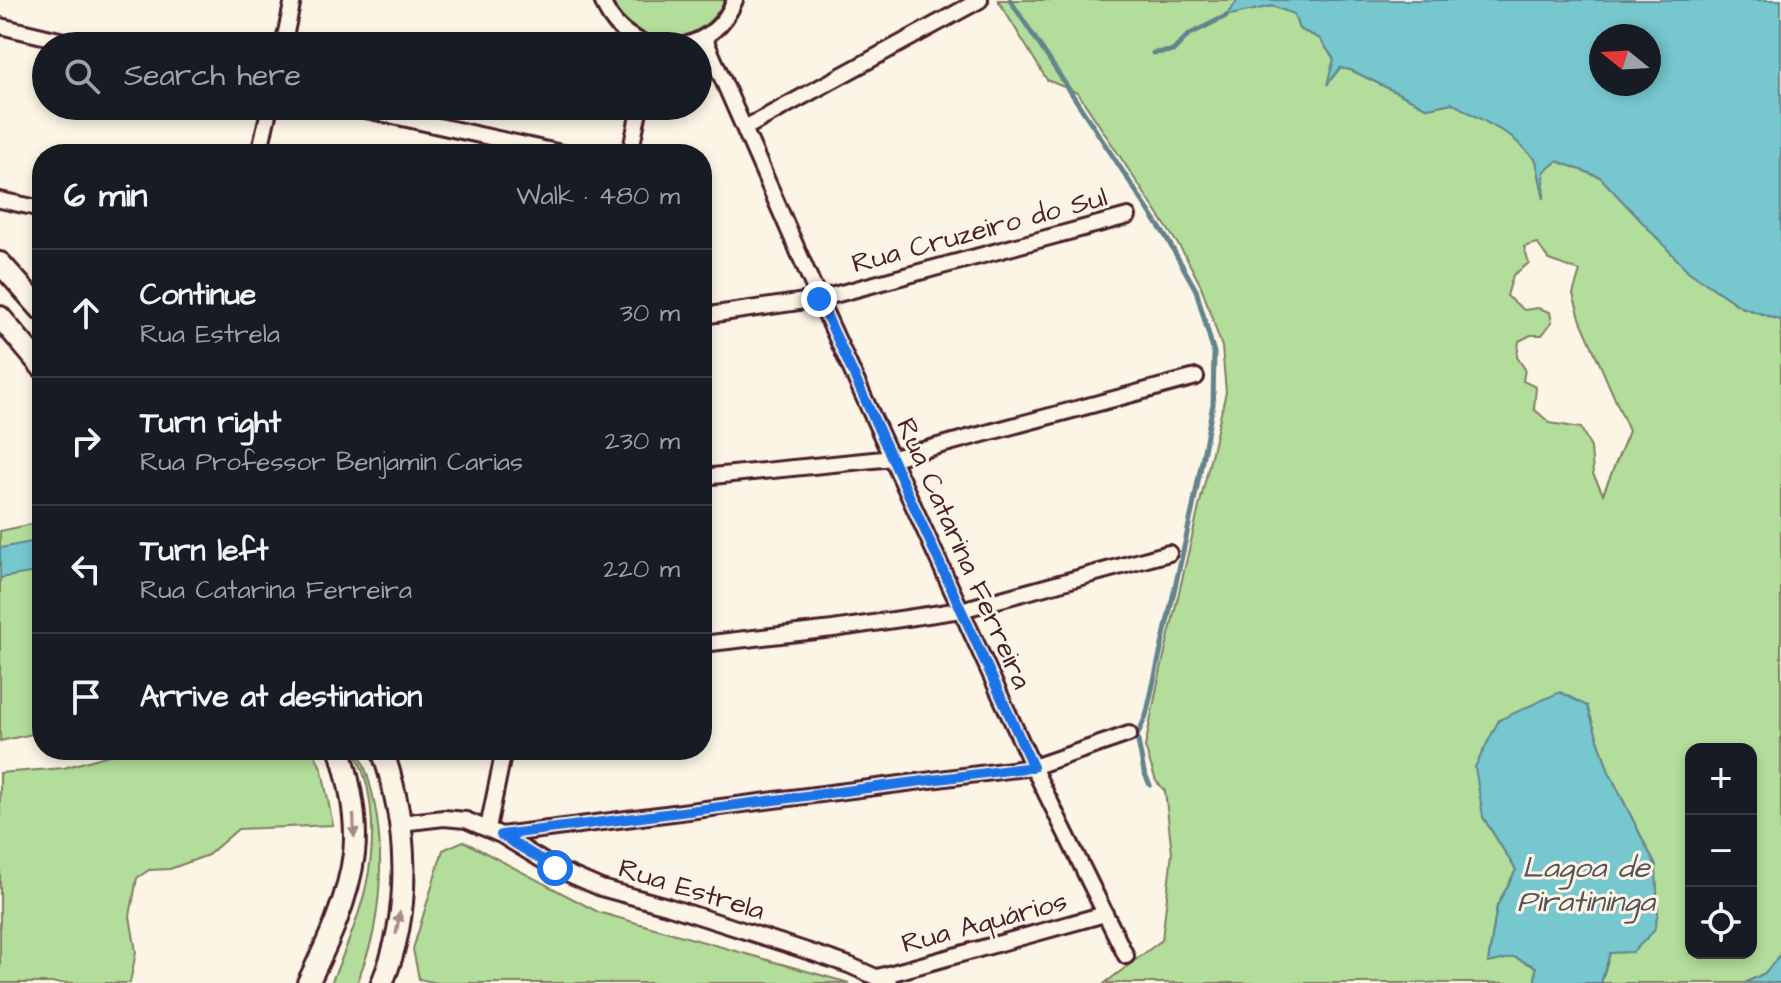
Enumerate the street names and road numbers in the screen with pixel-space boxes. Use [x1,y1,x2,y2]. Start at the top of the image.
street label: Rua Cruzeiro do Sul [847,178,1111,283]
street label: Rua Catarina Ferreira [886,412,1041,695]
street label: Rua Estrela [614,849,769,930]
street label: Rua Aquários [897,882,1072,963]

